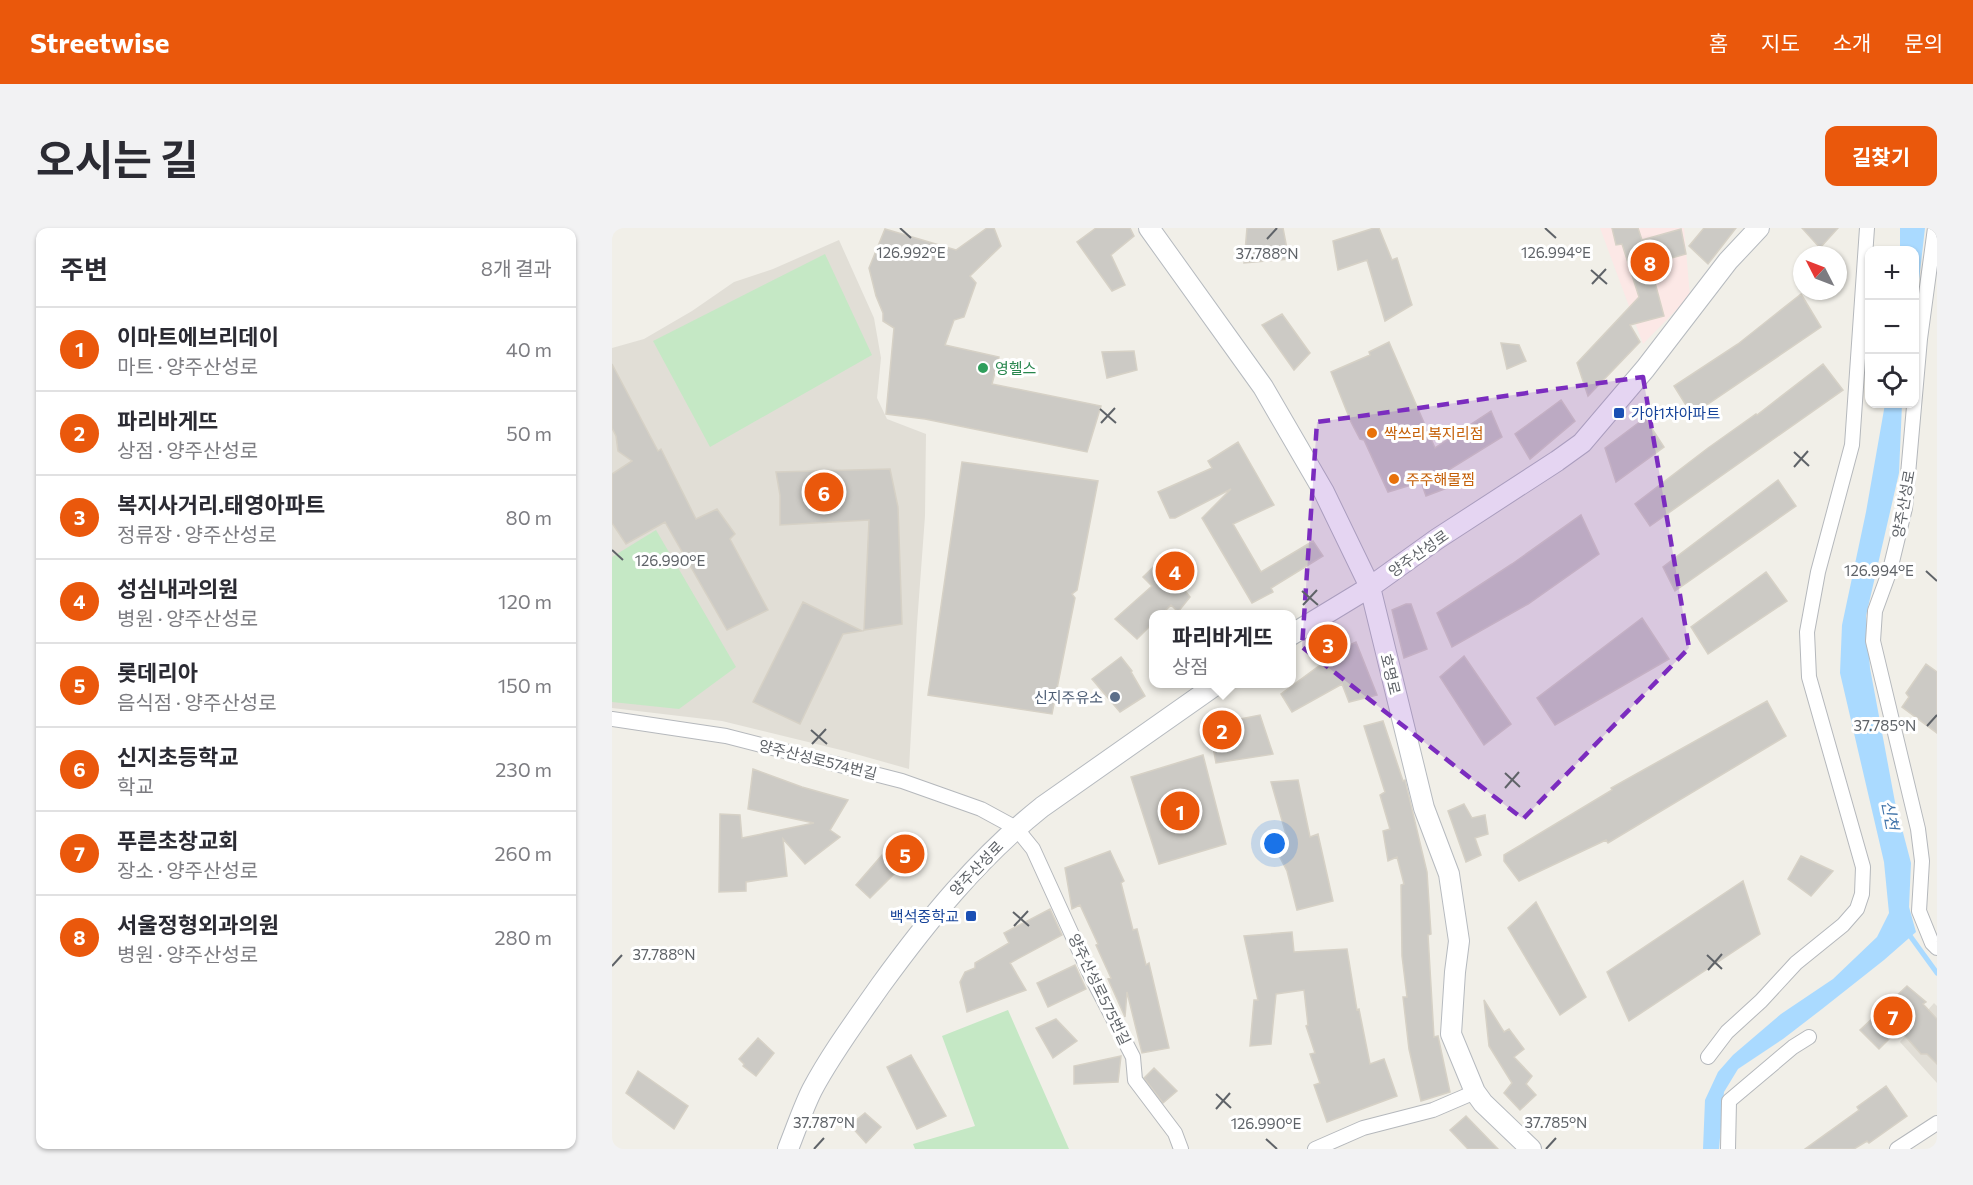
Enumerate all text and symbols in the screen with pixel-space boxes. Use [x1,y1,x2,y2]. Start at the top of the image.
text: Streetwise [30,25,170,59]
text: 홈 [1709,30,1728,55]
text: 지도 [1761,30,1800,55]
text: 소개 [1833,30,1871,55]
text: 문의 [1904,30,1943,55]
button: 길찾기 [1825,126,1937,186]
text: 오시는 길 [36,132,199,184]
pin: 8 [1630,240,1670,285]
text: 126.992°E [876,243,946,261]
text: 126.994°E [1521,243,1591,261]
text: 37.788°N [1235,244,1299,262]
north arrow [1793,246,1847,300]
map controls [1865,246,1919,408]
button: + [1865,246,1919,300]
text: 주변 [60,253,108,284]
text: 8개 결과 [481,256,552,280]
button: − [1865,300,1919,354]
text: 이마트에브리데이 [117,323,279,350]
text: 1 [75,337,84,361]
text: 40 m [506,337,552,361]
text: 마트 · 양주산성로 [117,354,258,378]
button: locate [1865,354,1919,408]
place label: 영헬스 [995,359,1037,377]
marker: 영헬스 [976,361,990,375]
place label: 가야1차아파트 [1631,404,1720,422]
marker: 가야1차아파트 [1612,406,1626,420]
text: 파리바게뜨 [117,407,218,434]
text: 2 [74,421,85,445]
text: 50 m [506,421,552,445]
place label: 싹쓰리 복지리점 [1384,424,1483,442]
marker: 싹쓰리 복지리점 [1365,426,1379,440]
text: 상점 · 양주산성로 [117,438,258,462]
street label: 양주산성로 [1888,468,1918,540]
pin: 6 [804,470,844,514]
place label: 주주해물찜 [1406,470,1475,488]
marker: 주주해물찜 [1387,472,1401,486]
text: 복지사거리.태영아파트 [117,491,325,518]
text: 3 [74,505,85,529]
text: 80 m [506,505,552,529]
text: 정류장 · 양주산성로 [117,522,277,546]
street label: 양주산성로 [1385,526,1451,580]
pin: 4 [1156,548,1194,594]
text: 126.990°E [635,551,705,569]
text: 126.994°E [1844,561,1914,579]
text: 성심내과의원 [117,575,238,602]
text: 4 [73,589,86,613]
text: 120 m [498,589,552,613]
text: 병원 · 양주산성로 [117,606,258,630]
popup [1149,610,1296,688]
pin: 3 [1308,622,1348,666]
text: 파리바게뜨 [1172,623,1273,650]
street label: 호명로 [1377,652,1405,696]
text: 상점 [1172,654,1209,678]
text: 롯데리아 [117,659,198,686]
text: 5 [74,673,85,697]
text: 150 m [498,673,552,697]
place label: 신지주유소 [1034,688,1103,706]
text: 음식점 · 양주산성로 [117,690,277,714]
marker: 신지주유소 [1108,690,1122,704]
pin: 2 [1202,708,1242,752]
text: 37.785°N [1854,716,1916,734]
street label: 양주산성로574번길 [757,736,879,782]
text: 신지초등학교 [117,743,238,770]
text: 6 [73,757,86,781]
text: 230 m [495,757,552,781]
text: 학교 [117,774,154,798]
pin: 1 [1160,788,1200,834]
water label: 신천 [1879,799,1904,833]
text: 푸른초창교회 [117,827,238,854]
your location [1260,829,1289,858]
pin: 5 [886,832,924,876]
street label: 양주산성로 [946,837,1006,899]
text: 7 [74,841,85,865]
text: 260 m [494,841,552,865]
text: 장소 · 양주산성로 [117,858,258,882]
place label: 백석중학교 [890,907,959,925]
marker: 백석중학교 [964,909,978,923]
text: 서울정형외과의원 [117,911,279,938]
text: 8 [73,925,86,949]
text: 280 m [494,925,552,949]
street label: 양주산성로575번길 [1065,930,1135,1048]
text: 병원 · 양주산성로 [117,942,258,966]
text: 37.788°N [632,945,696,963]
pin: 7 [1874,994,1912,1038]
text: 37.787°N [793,1113,855,1131]
text: 37.785°N [1525,1113,1587,1131]
text: 126.990°E [1231,1114,1301,1132]

